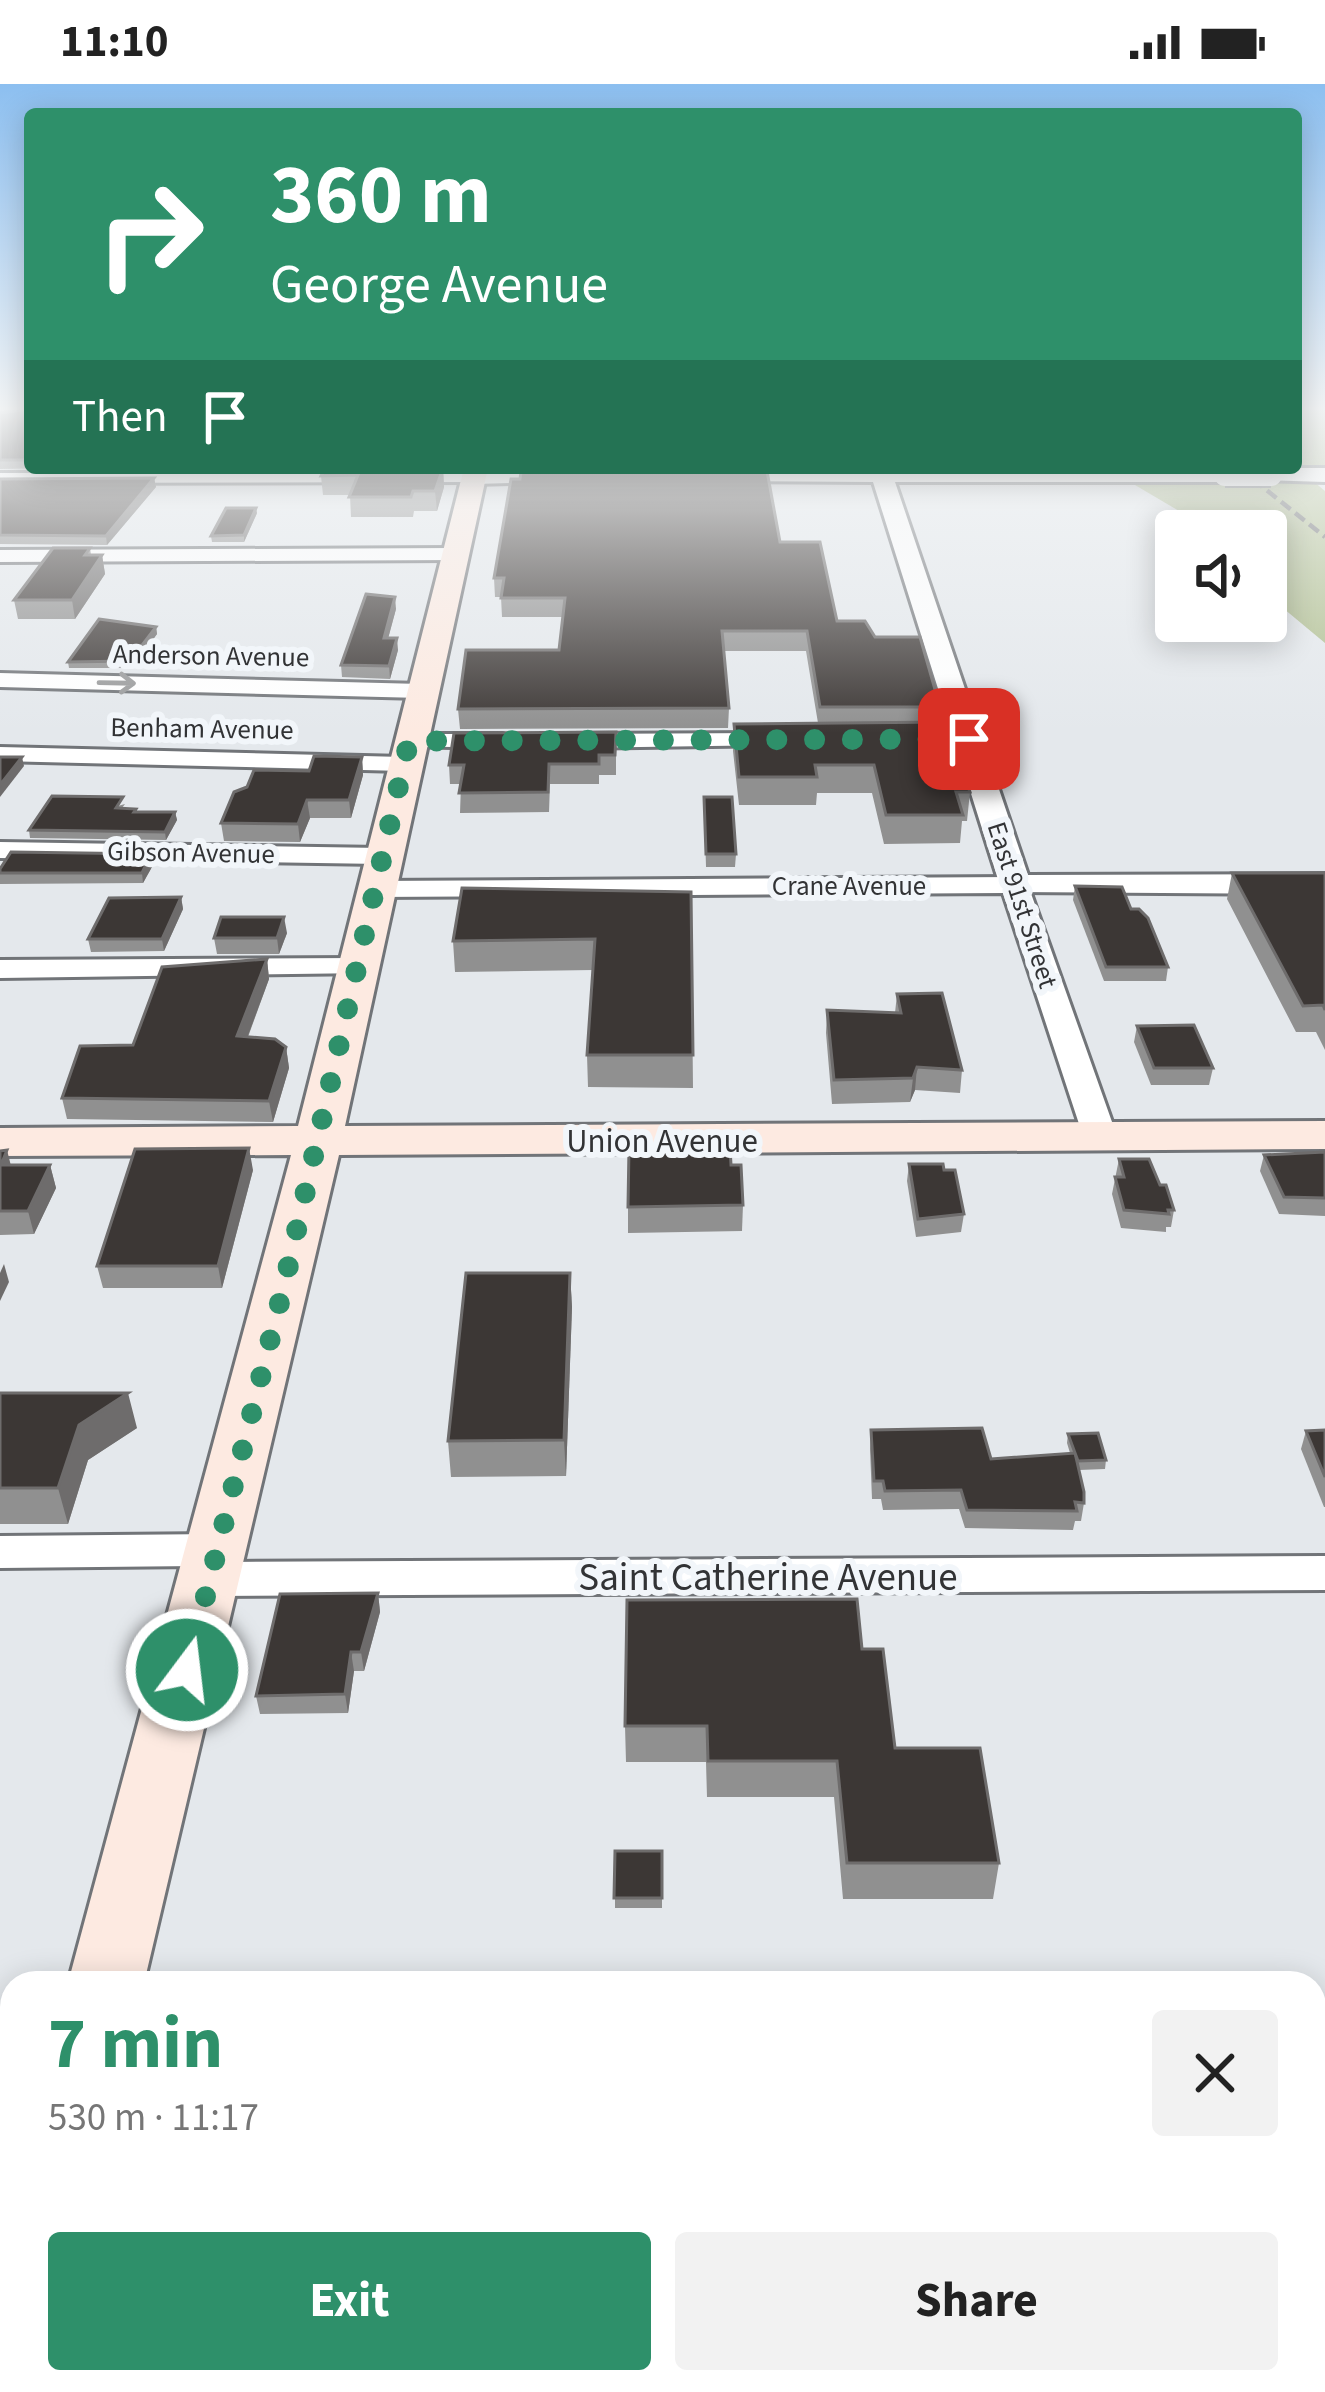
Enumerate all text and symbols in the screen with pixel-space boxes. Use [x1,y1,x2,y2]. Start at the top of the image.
text: 11:10 [60,10,169,74]
text: 360 m [270,136,492,256]
icon: right [72,156,228,312]
text: George Avenue [270,247,608,324]
icon: arrive [192,384,258,450]
text: Then [72,385,168,449]
map controls [1155,510,1287,642]
button: sound [1155,510,1287,642]
street label: Anderson Avenue [112,635,310,677]
one-way arrow [97,672,136,695]
pin [918,688,1020,790]
icon: arrive [936,706,1002,772]
street label: Benham Avenue [110,708,294,750]
street label: East 91st Street [977,817,1067,993]
street label: Gibson Avenue [107,832,275,874]
street label: Crane Avenue [772,867,926,906]
street label: Union Avenue [566,1118,758,1165]
street label: Saint Catherine Avenue [578,1550,958,1606]
position arrow [124,1607,250,1733]
text: 7 min [48,1993,223,2096]
button: close [1152,2010,1278,2136]
text: 530 m · 11:17 [48,2090,259,2146]
button: Exit [48,2232,651,2370]
button: Share [675,2232,1278,2370]

